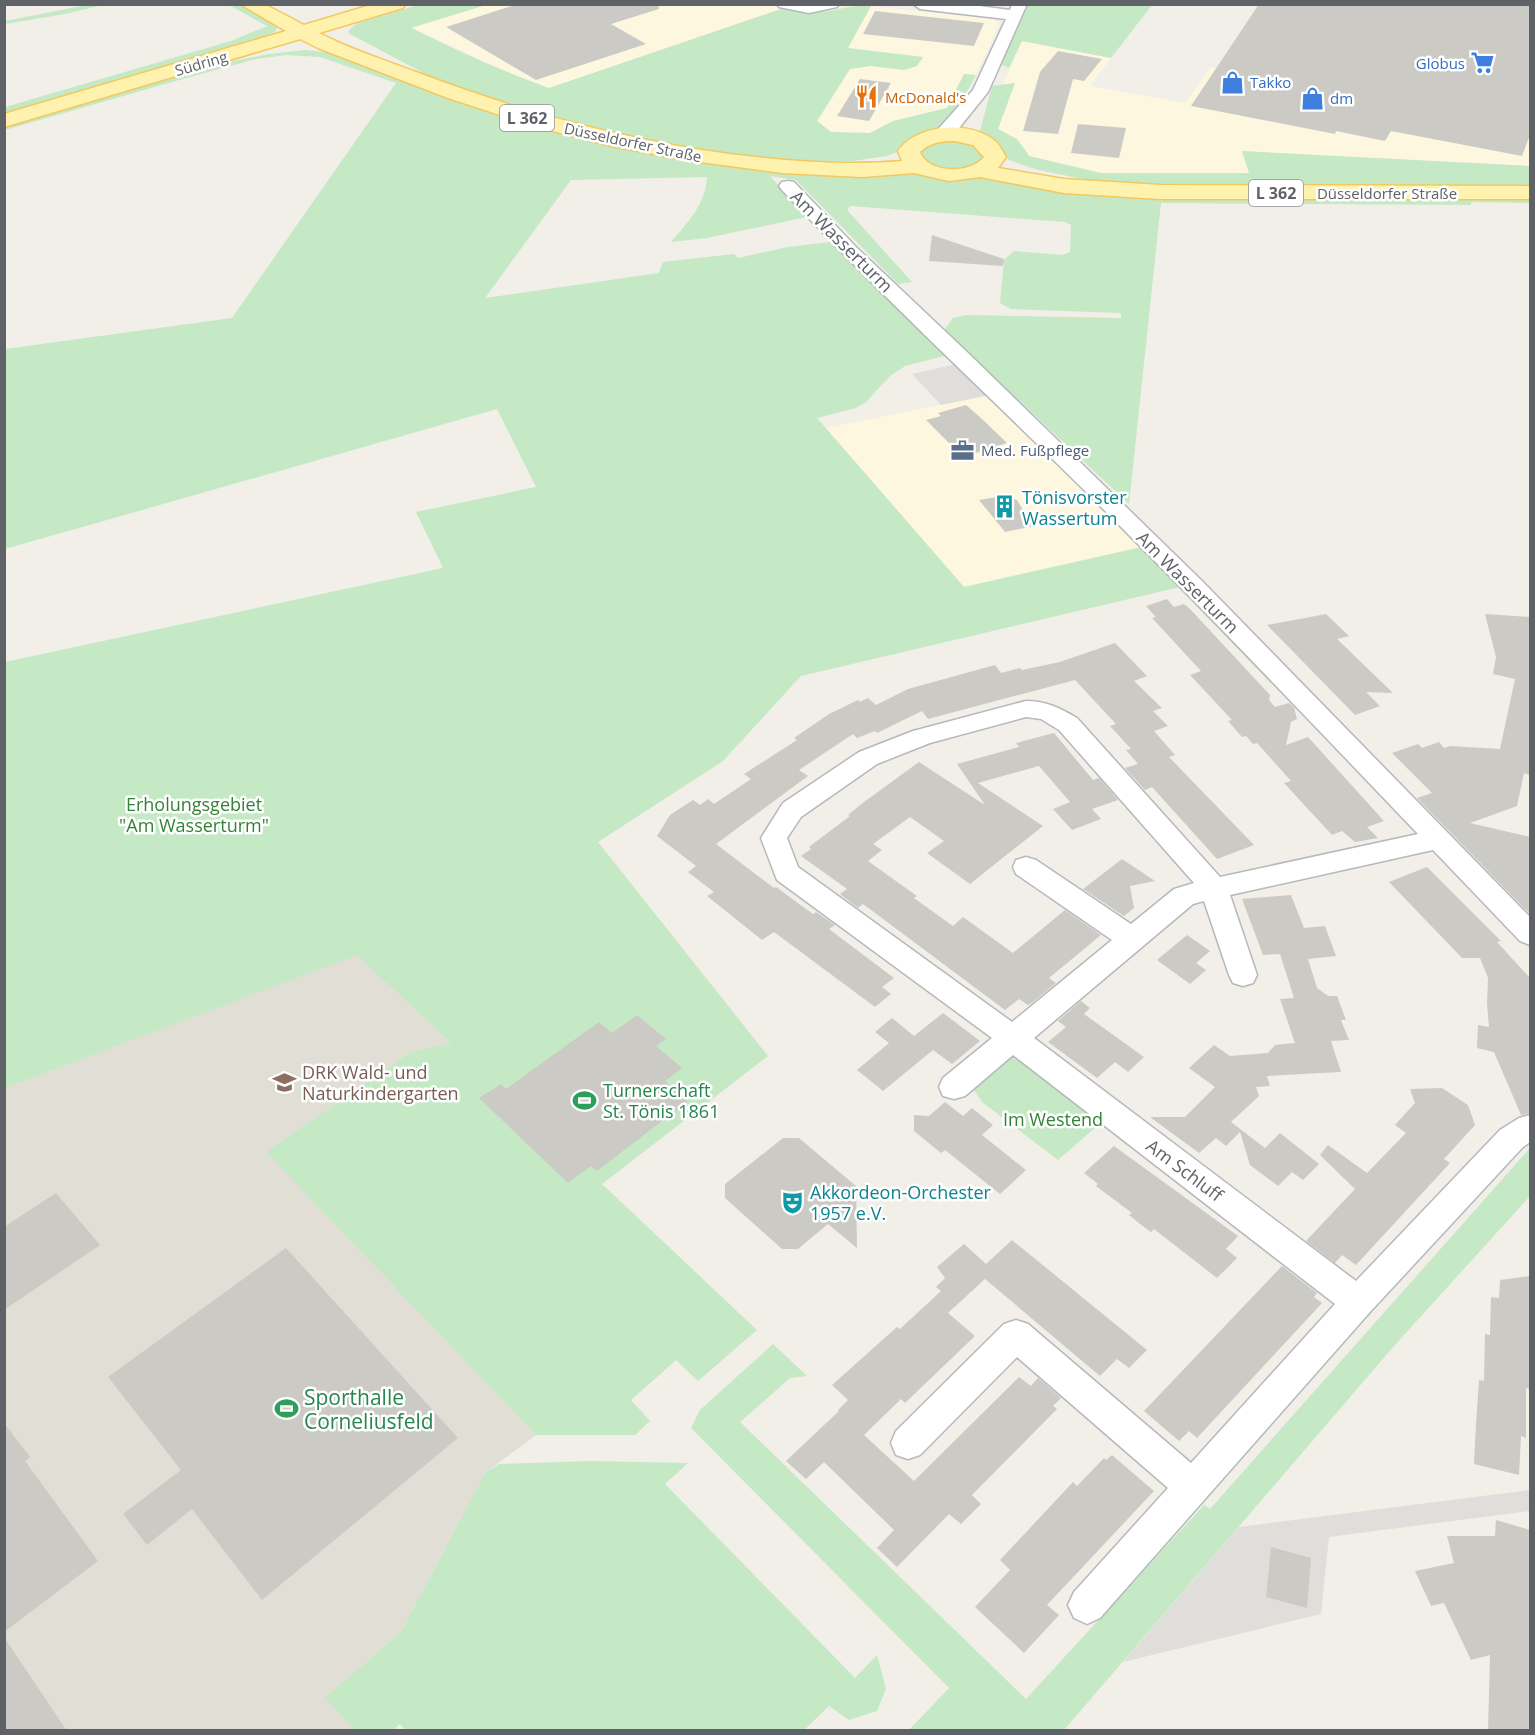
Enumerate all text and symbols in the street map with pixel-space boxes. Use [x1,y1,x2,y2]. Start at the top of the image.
street label: Südring [172,46,230,80]
supermarket icon: Globus [1470,50,1496,76]
place label: Globus [1416,53,1465,73]
shop icon: Takko [1219,69,1245,95]
place label: Takko [1250,72,1291,92]
restaurant icon: McDonald's [854,84,880,110]
shop icon: dm [1299,85,1325,111]
place label: McDonald's [885,87,967,107]
place label: dm [1330,88,1353,108]
road number: L 362 [500,105,554,131]
street label: Düsseldorfer Straße [562,118,704,166]
road number: L 362 [1249,180,1303,206]
street label: Düsseldorfer Straße [1317,183,1457,203]
street label: Am Wasserturm [786,185,898,297]
office icon: Med. Fußpflege [950,437,976,463]
place label: Med. Fußpflege [981,440,1089,460]
place label: Tönisvorster Wassertum [1022,485,1127,530]
building icon: Tönisvorster Wassertum [991,494,1017,520]
street label: Am Wasserturm [1132,526,1244,638]
park label: Erholungsgebiet "Am Wasserturm" [119,792,269,837]
place label: DRK Wald- und Naturkindergarten [302,1060,459,1105]
school or university icon: DRK Wald- und Naturkindergarten [271,1069,297,1095]
place label: Turnerschaft St. Tönis 1861 [603,1078,719,1123]
sports icon: Turnerschaft St. Tönis 1861 [572,1087,598,1113]
park label: Im Westend [1003,1107,1103,1131]
street label: Am Schluff [1142,1133,1229,1207]
place label: Akkordeon-Orchester 1957 e.V. [810,1180,991,1225]
theatre icon: Akkordeon-Orchester 1957 e.V. [779,1189,805,1215]
place label: Sporthalle Corneliusfeld [304,1383,434,1435]
sports icon: Sporthalle Corneliusfeld [273,1396,299,1422]

